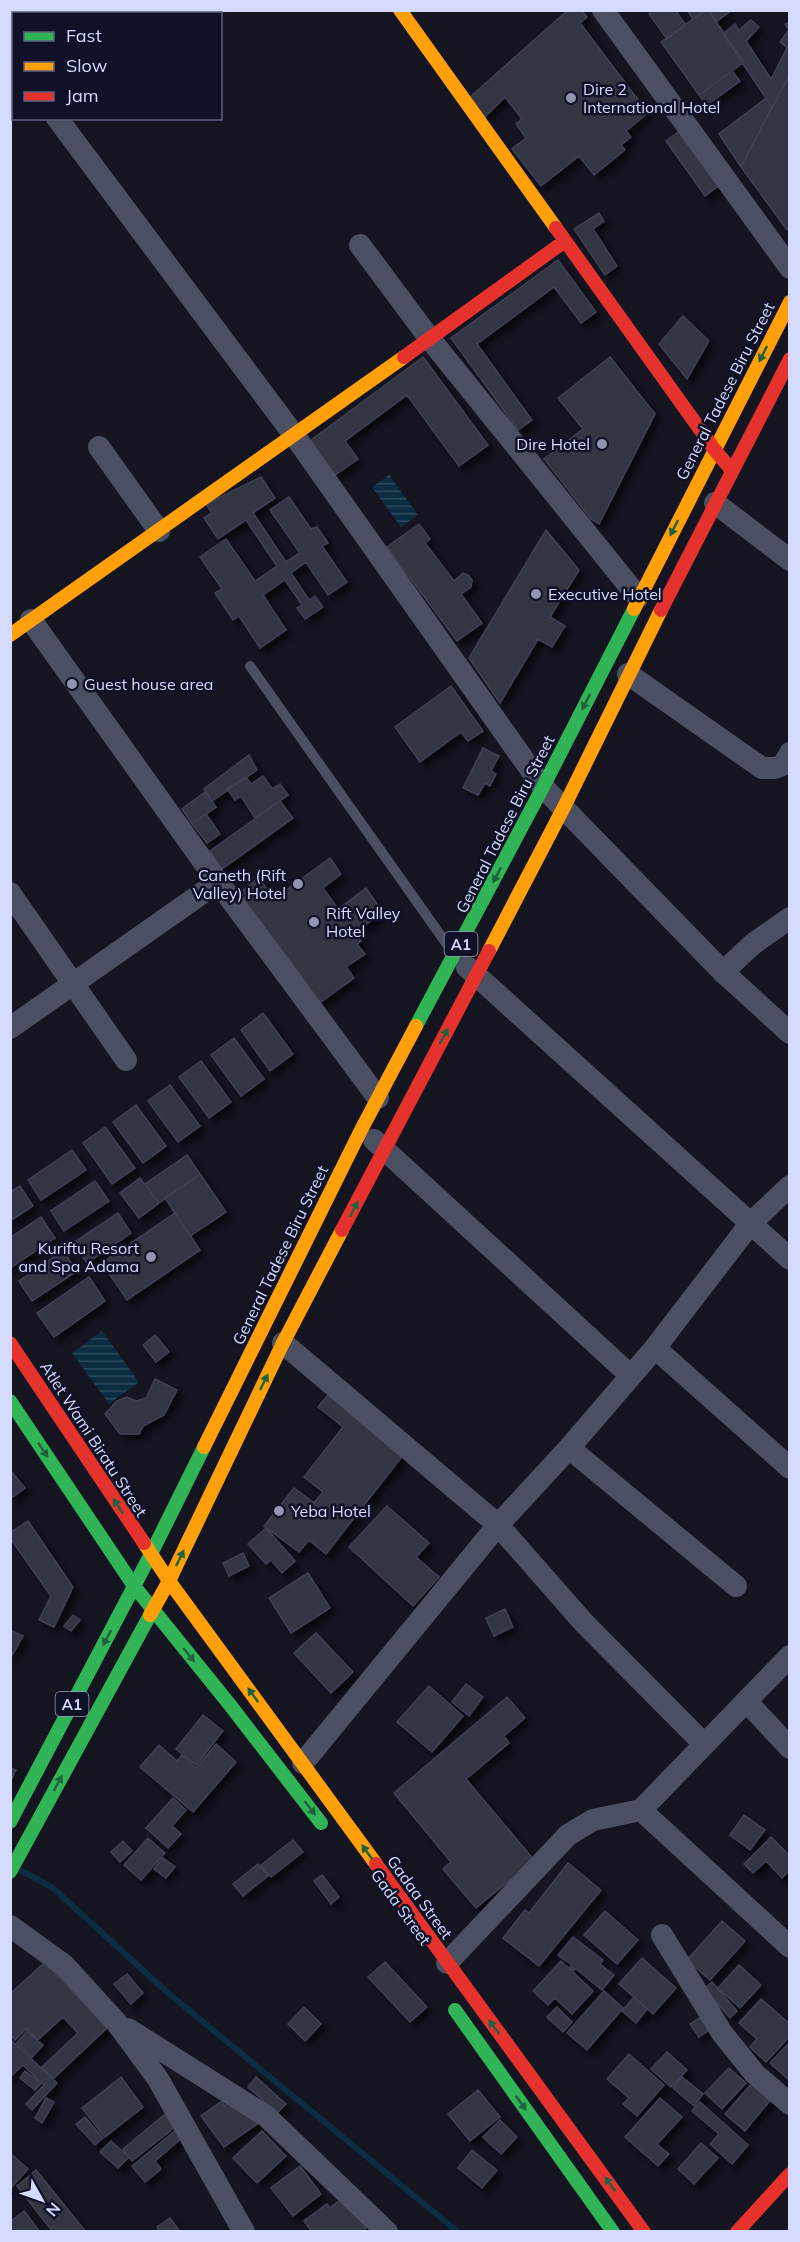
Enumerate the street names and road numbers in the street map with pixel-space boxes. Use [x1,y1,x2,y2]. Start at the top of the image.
street label: General Tadese Biru Street [671,298,779,483]
street label: General Tadese Biru Street [451,731,559,916]
road number: A1 [444,932,478,956]
street label: General Tadese Biru Street [228,1162,332,1348]
street label: Atlet Wami Biratu Street [36,1358,152,1521]
road number: A1 [56,1692,88,1716]
street label: Gadaa Street [383,1851,457,1943]
street label: Gada Street [367,1865,435,1949]

